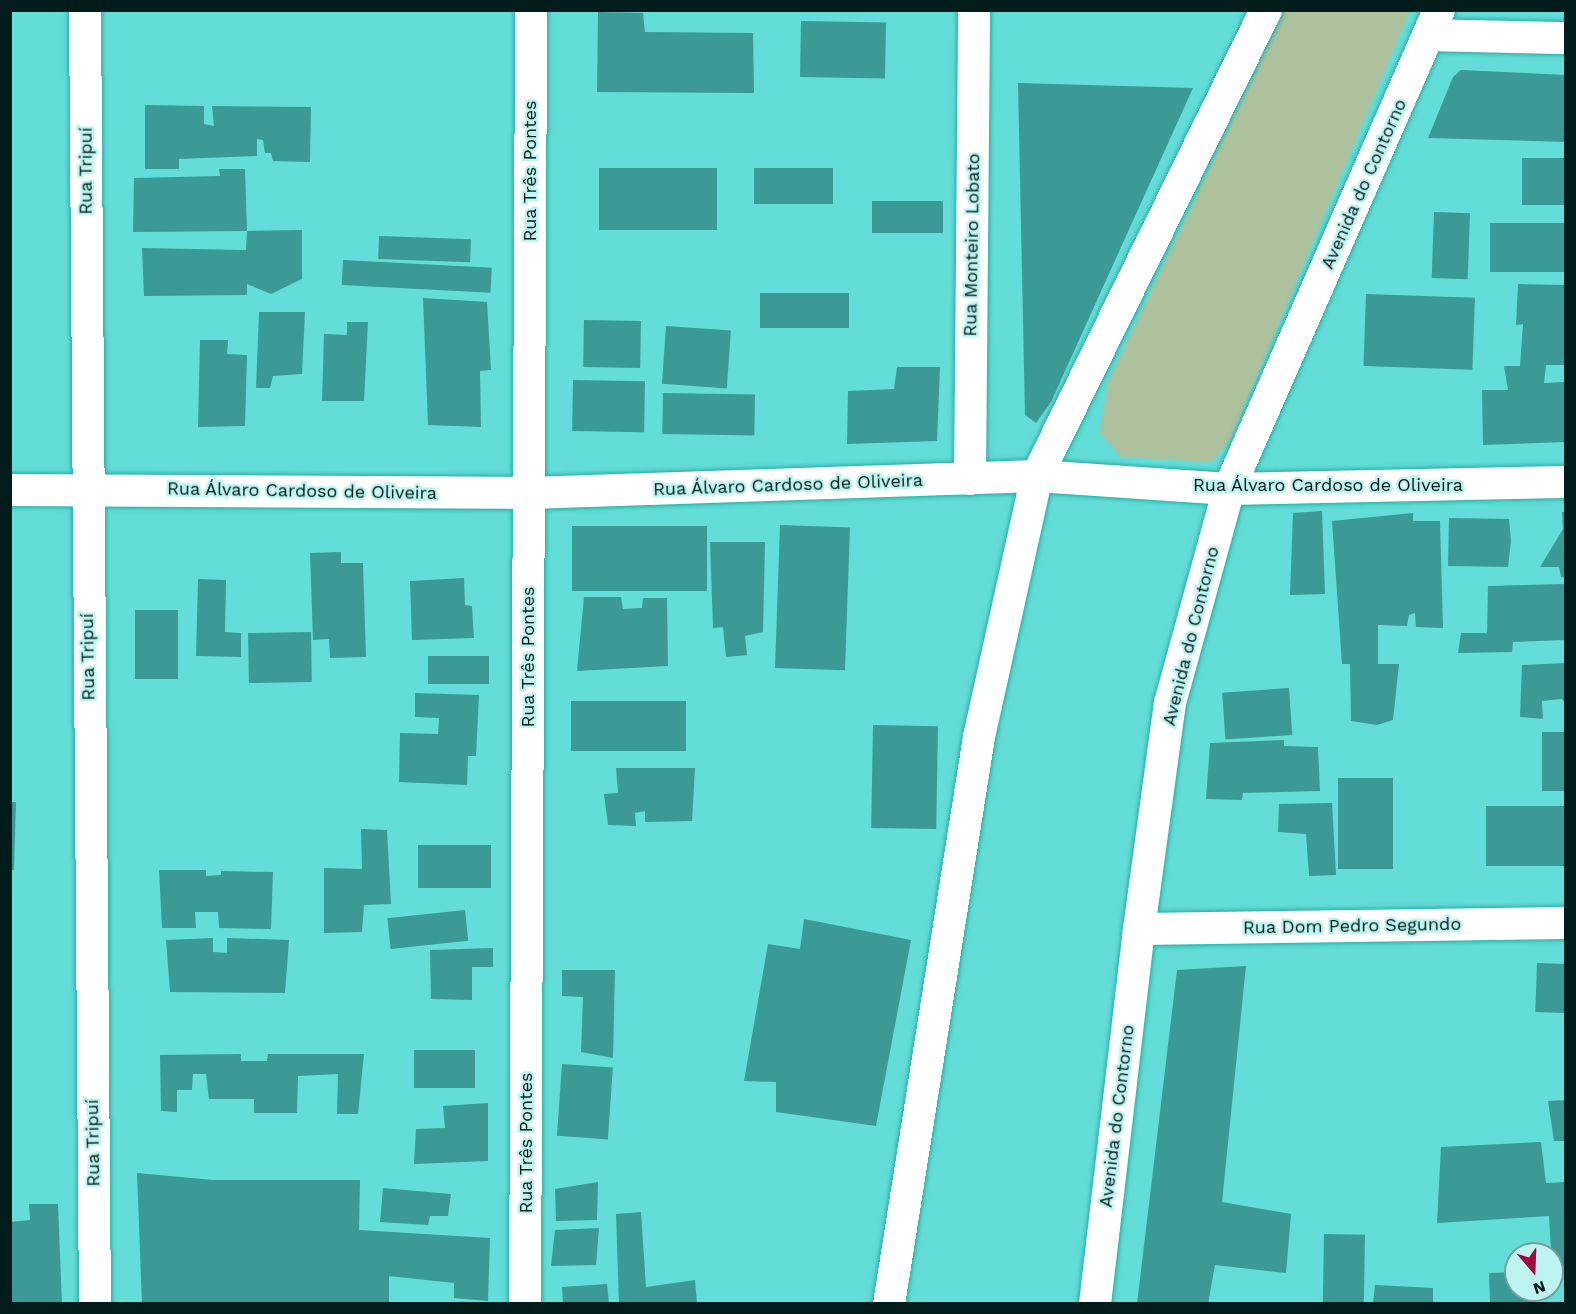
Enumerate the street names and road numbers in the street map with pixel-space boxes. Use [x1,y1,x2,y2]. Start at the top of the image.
street label: Avenida do Contorno [1317,95,1411,273]
street label: Rua Três Pontes [519,100,541,242]
street label: Rua Tripuí [75,127,97,215]
street label: Rua Monteiro Lobato [960,153,984,337]
street label: Rua Álvaro Cardoso de Oliveira [652,469,924,501]
street label: Rua Álvaro Cardoso de Oliveira [1192,474,1464,496]
street label: Rua Álvaro Cardoso de Oliveira [166,478,438,504]
street label: Avenida do Contorno [1158,544,1224,728]
street label: Rua Três Pontes [517,586,539,728]
street label: Rua Tripuí [76,613,100,701]
street label: Rua Dom Pedro Segundo [1243,913,1461,939]
street label: Avenida do Contorno [1095,1023,1139,1209]
street label: Rua Três Pontes [515,1072,537,1214]
street label: Rua Tripuí [81,1099,105,1187]

